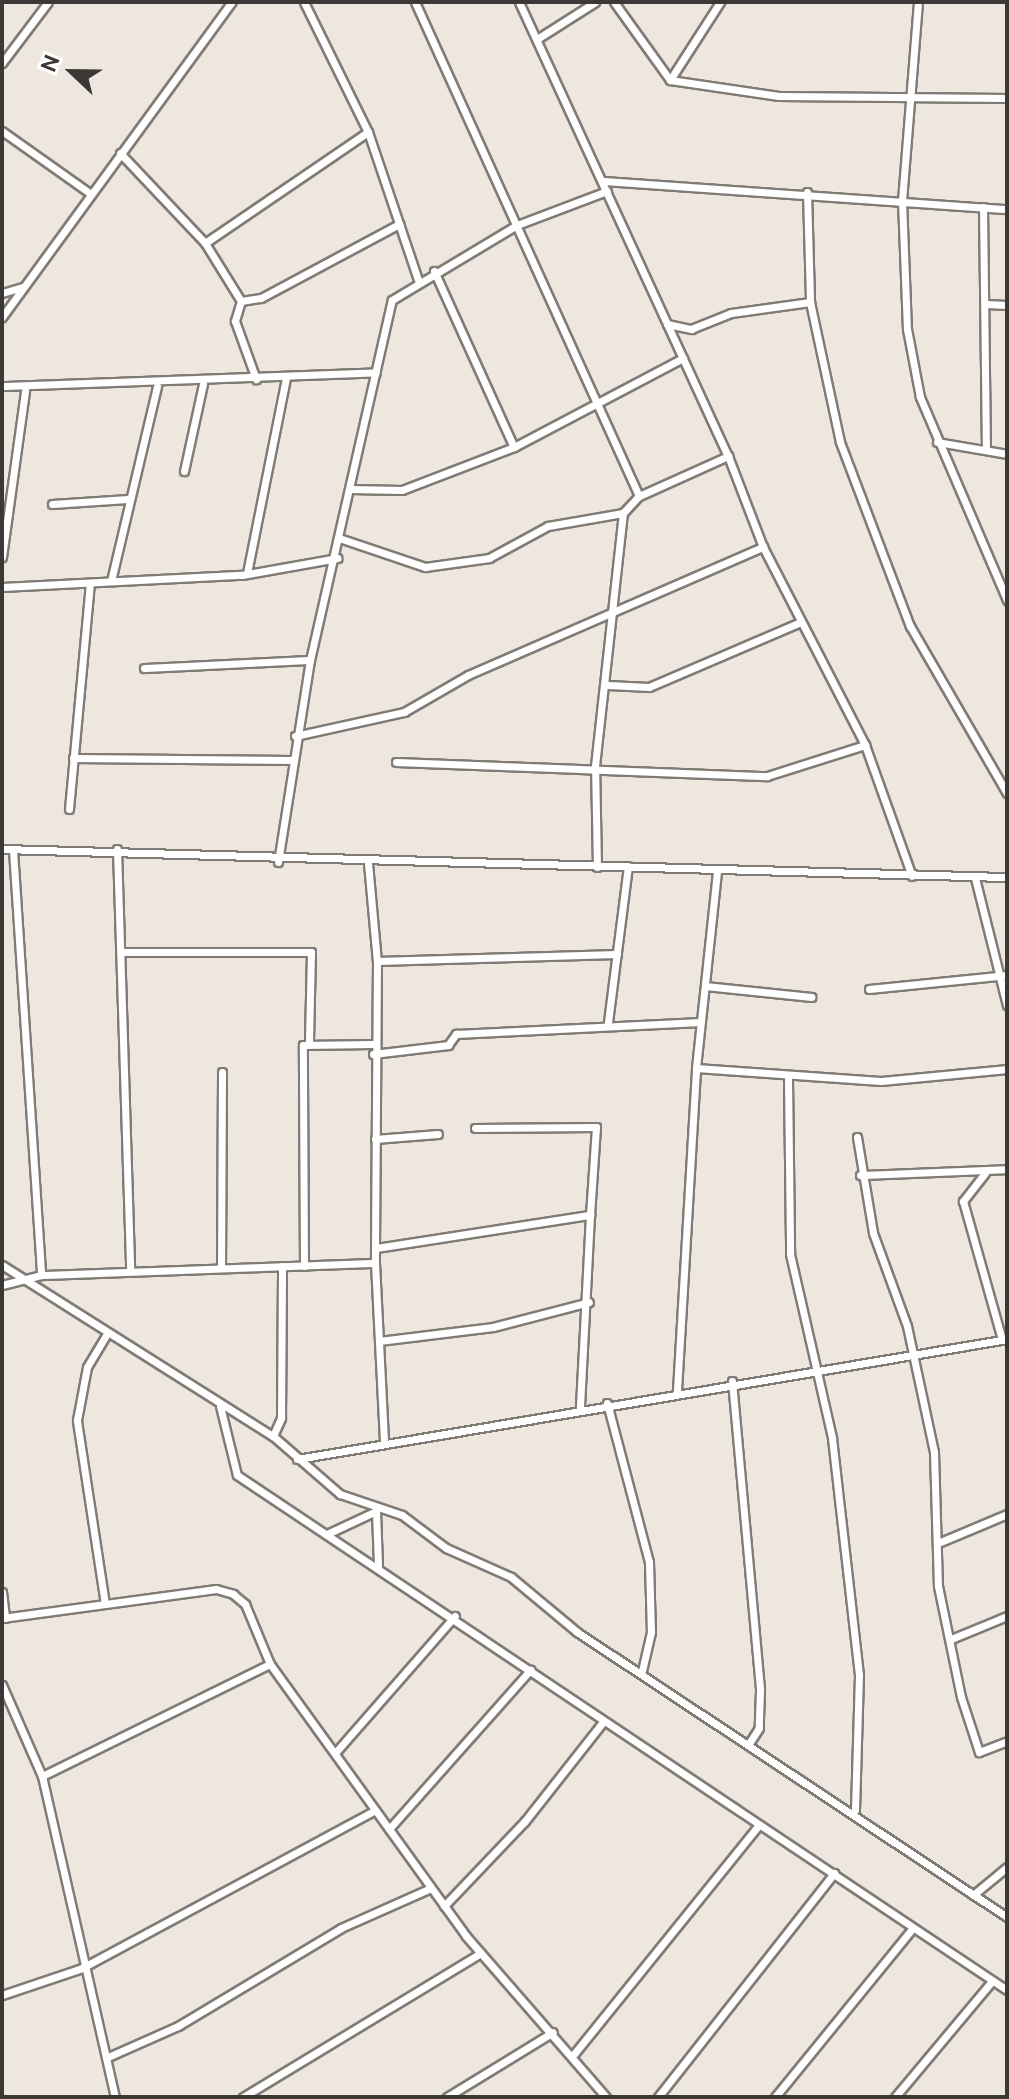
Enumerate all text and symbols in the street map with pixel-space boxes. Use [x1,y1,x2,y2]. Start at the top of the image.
north arrow [32,32,112,112]
text: N [35,51,64,75]

